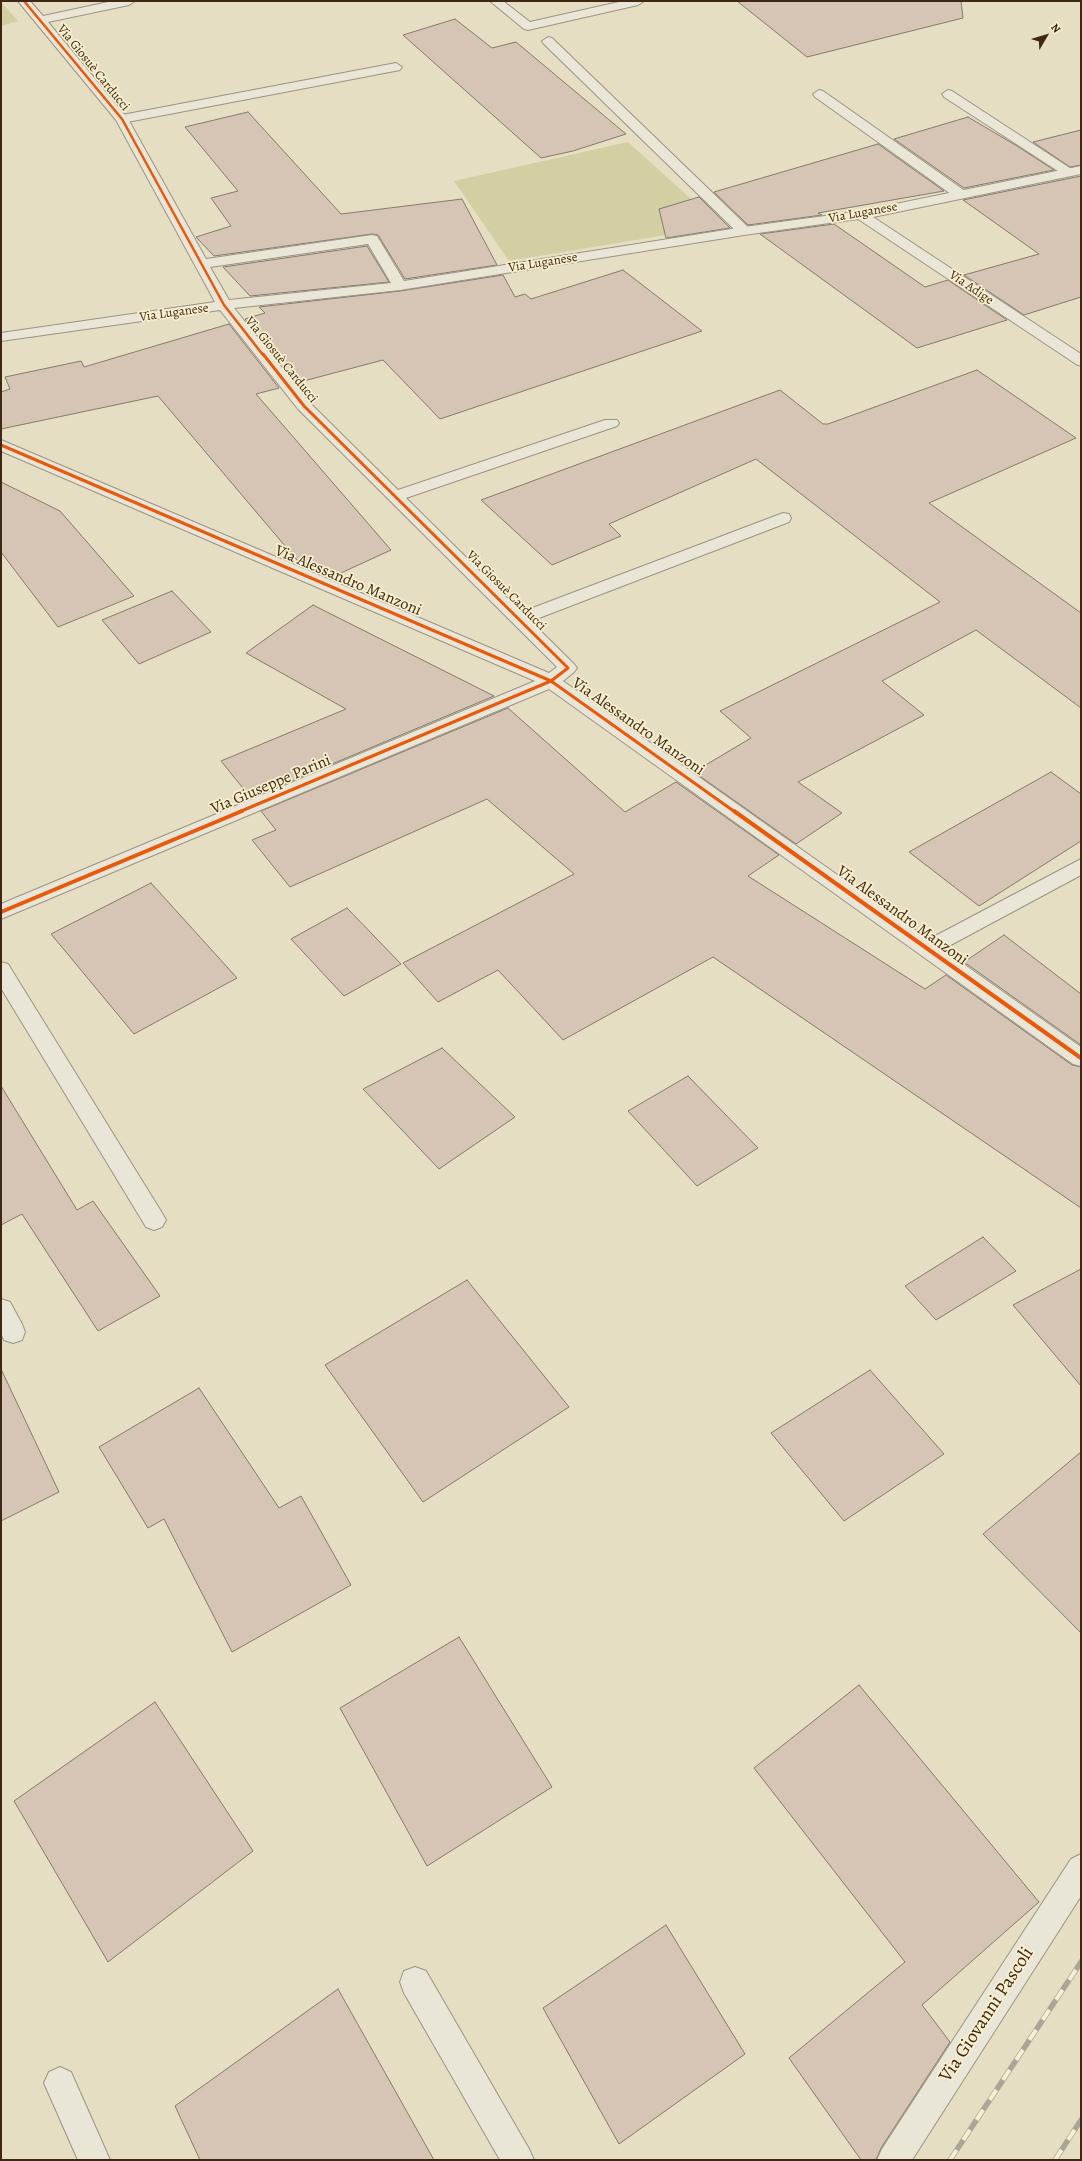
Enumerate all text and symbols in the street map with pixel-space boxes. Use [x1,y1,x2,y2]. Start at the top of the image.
north arrow [1026,16,1066,56]
text: N [1047,21,1064,36]
street label: Via Giosuè Carducci [53,22,133,114]
street label: Via Luganese [827,199,899,227]
street label: Via Luganese [507,250,579,276]
street label: Via Adige [946,268,996,308]
street label: Via Luganese [138,300,210,326]
street label: Via Giosuè Carducci [241,314,321,406]
street label: Via Alessandro Manzoni [272,541,424,621]
street label: Via Giosuè Carducci [463,548,549,634]
street label: Via Alessandro Manzoni [568,674,708,780]
street label: Via Giuseppe Parini [208,751,334,819]
street label: Via Alessandro Manzoni [833,862,971,970]
street label: Via Giovanni Pascoli [935,1943,1039,2087]

